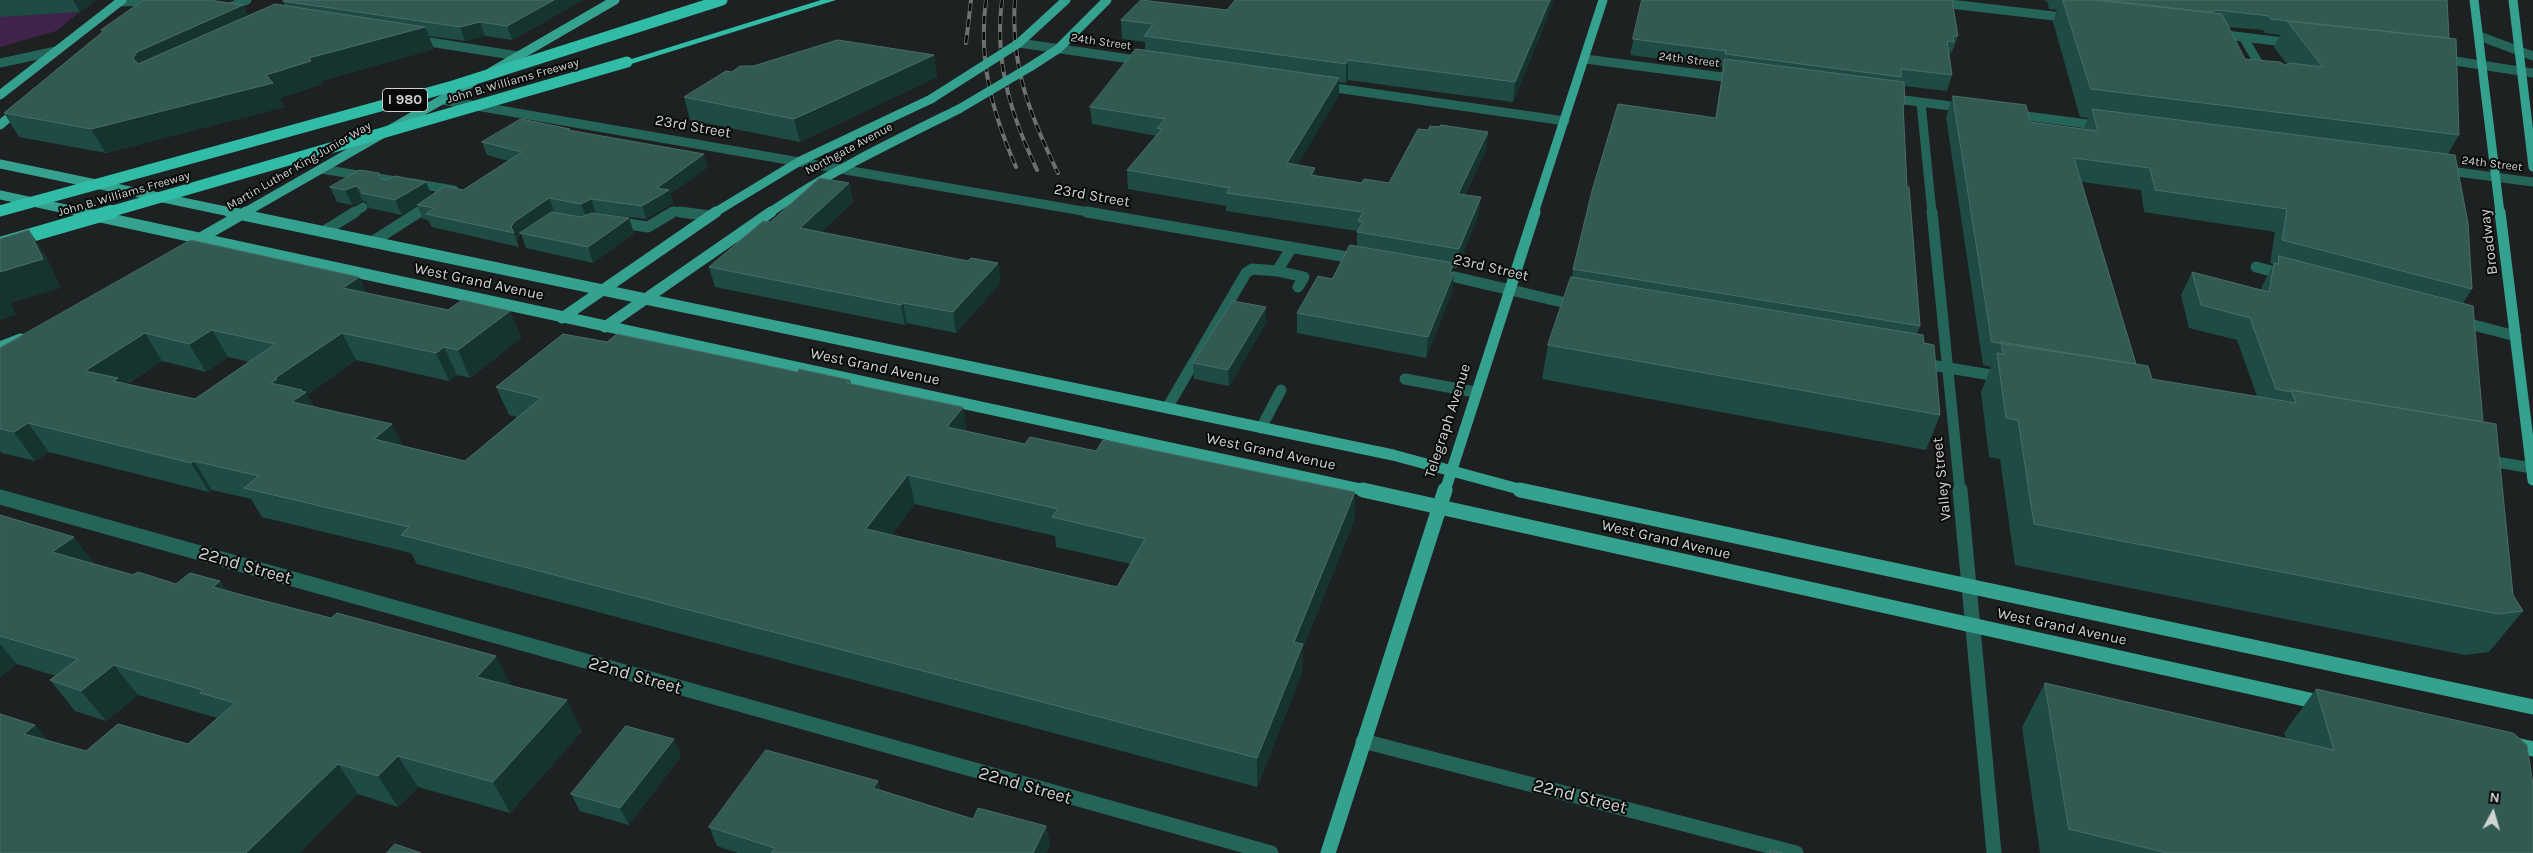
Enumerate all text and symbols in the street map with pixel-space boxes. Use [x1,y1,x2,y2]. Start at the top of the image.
street label: 24th Street [1070,31,1132,53]
street label: 24th Street [1658,49,1720,71]
street label: John B. Williams Freeway [445,55,581,107]
road number: I 980 [382,88,428,112]
street label: 23rd Street [654,111,732,143]
street label: Martin Luther King Junior Way [224,119,374,213]
street label: Northgate Avenue [803,120,895,178]
street label: 24th Street [2461,153,2523,175]
street label: John B. Williams Freeway [56,168,192,220]
street label: 23rd Street [1053,180,1131,212]
street label: Broadway [2476,208,2502,276]
street label: 23rd Street [1452,251,1530,285]
street label: West Grand Avenue [413,259,545,305]
street label: West Grand Avenue [809,344,941,390]
street label: Telegraph Avenue [1421,362,1475,480]
street label: West Grand Avenue [1205,429,1337,475]
street label: Valley Street [1929,436,1955,522]
street label: West Grand Avenue [1600,516,1732,564]
street label: 22nd Street [196,542,294,590]
street label: West Grand Avenue [1996,604,2128,650]
street label: 22nd Street [586,652,684,700]
street label: 22nd Street [976,762,1074,810]
street label: 22nd Street [1531,775,1629,819]
north arrow [2468,788,2518,838]
text: N [2489,789,2500,807]

